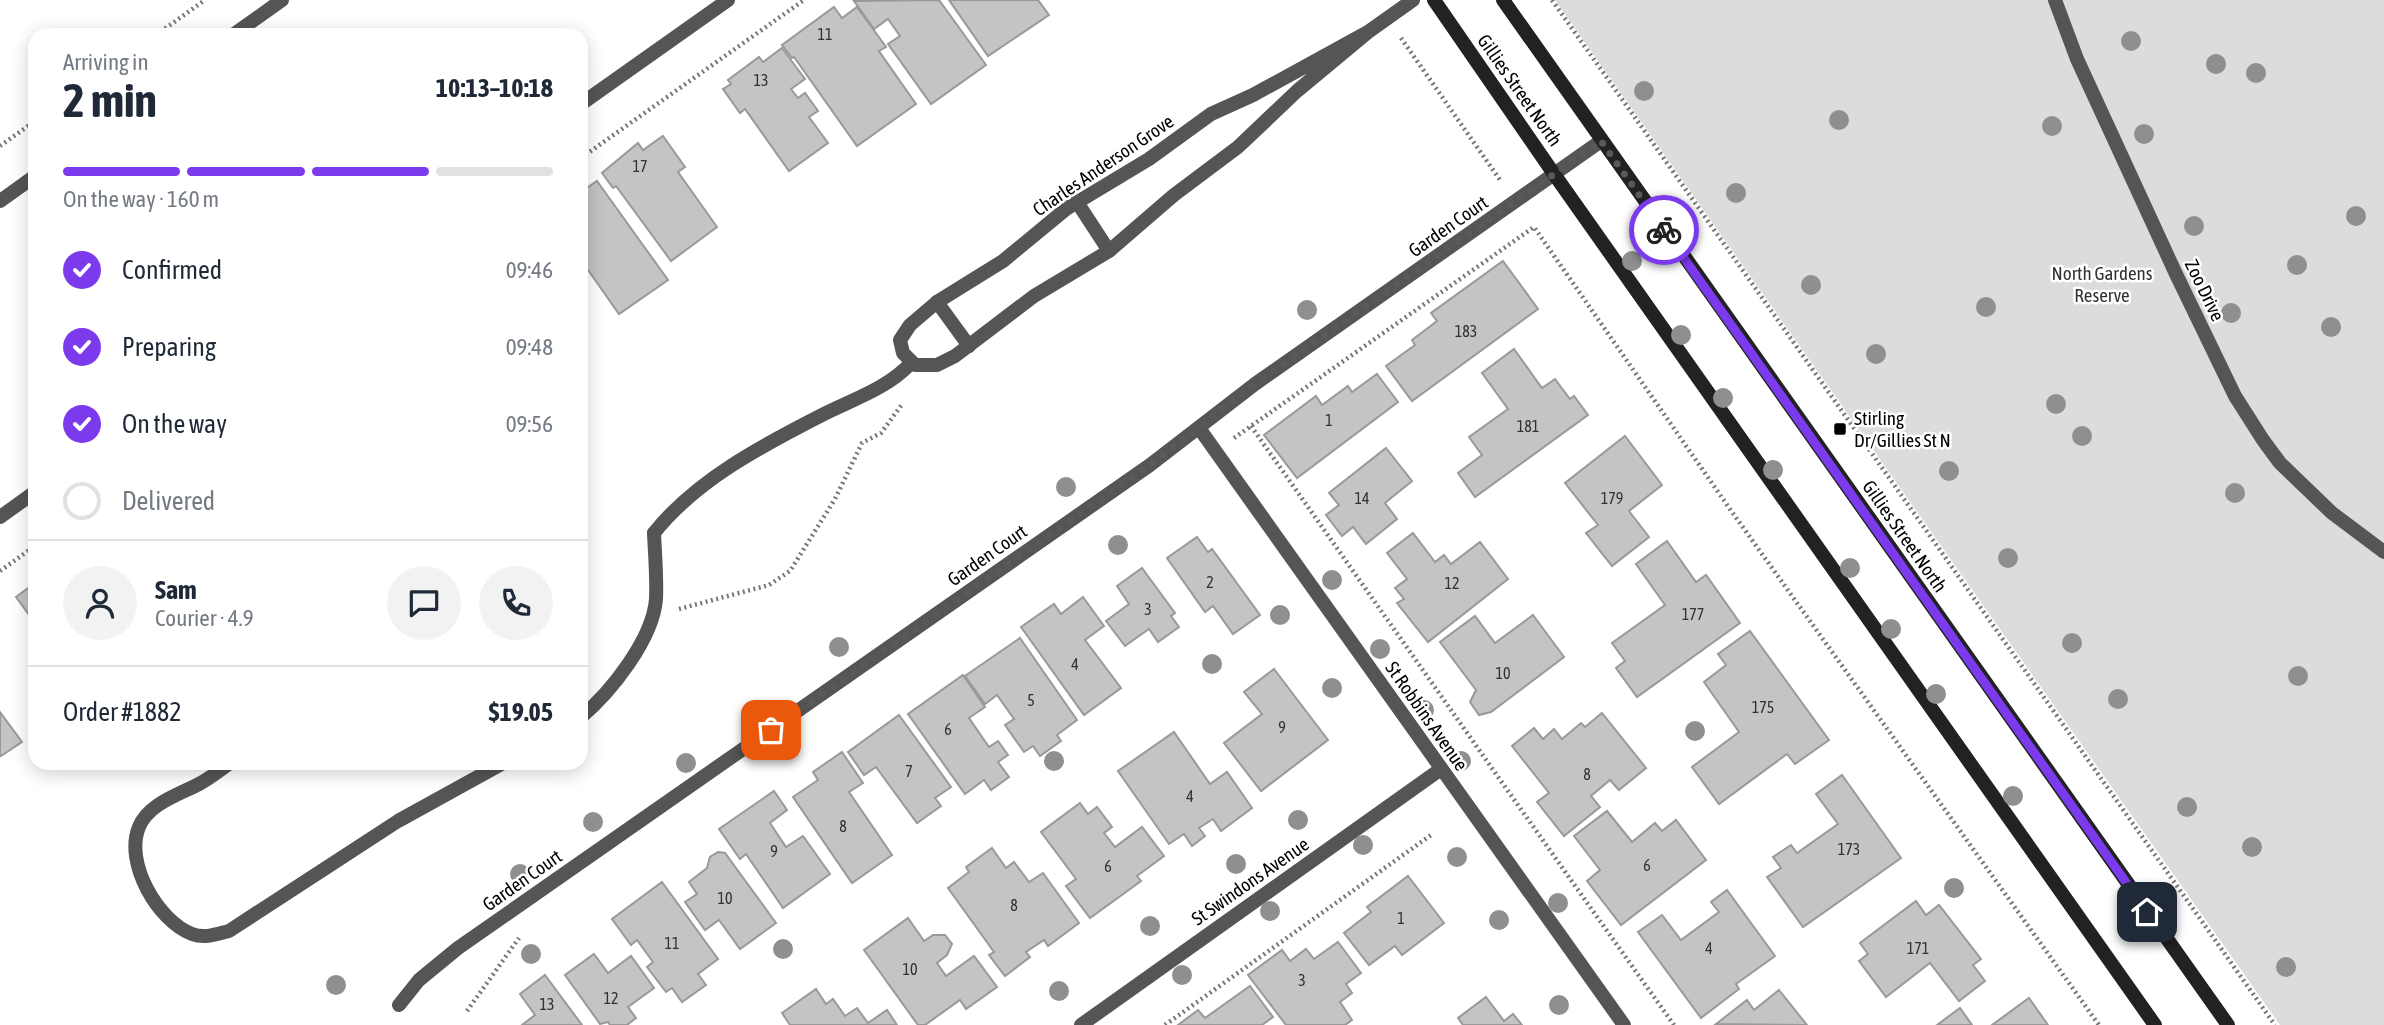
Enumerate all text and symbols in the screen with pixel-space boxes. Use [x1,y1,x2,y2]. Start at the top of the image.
house number: 11 [817,25,833,43]
street label: Gillies Street North [1473,30,1567,150]
text: Arriving in [63,49,149,75]
house number: 13 [753,71,769,89]
text: 10:13–10:18 [436,73,553,103]
text: 2 min [63,74,157,127]
street label: Charles Anderson Grove [1028,110,1178,220]
house number: 17 [632,157,648,175]
text: On the way · 160 m [63,186,219,212]
street label: Garden Court [1404,191,1492,261]
courier [1629,195,1699,265]
icon: bike [1645,211,1683,249]
icon: check [63,251,101,289]
text: Confirmed [122,255,222,285]
street label: Zoo Drive [2181,256,2229,324]
text: 09:46 [506,257,553,283]
park label: North Gardens Reserve [2052,262,2153,306]
house number: 183 [1455,322,1477,340]
icon: check [63,328,101,366]
text: Preparing [122,332,216,362]
text: 09:48 [506,334,553,360]
icon: check [63,405,101,443]
place label: Stirling Dr/Gillies St N [1854,407,1951,451]
text: On the way [122,409,227,439]
text: 09:56 [506,411,553,437]
house number: 1 [1325,411,1333,429]
house number: 181 [1517,417,1539,435]
marker: Stirling Dr/Gillies St N [1832,421,1848,437]
street label: Gillies Street North [1858,476,1952,596]
text: Delivered [122,486,215,516]
house number: 14 [1354,489,1370,507]
house number: 179 [1601,489,1623,507]
street label: Garden Court [943,520,1031,590]
button: person [63,566,137,640]
button: chat [387,566,461,640]
button: phone [479,566,553,640]
house number: 2 [1206,573,1214,591]
house number: 12 [1444,574,1460,592]
text: Sam [155,575,197,605]
house number: 3 [1144,600,1152,618]
text: Courier · 4.9 [155,605,254,631]
house number: 177 [1682,605,1704,623]
house number: 4 [1071,655,1079,673]
street label: St Robbins Avenue [1381,657,1473,775]
house number: 10 [1495,664,1511,682]
house number: 5 [1027,691,1035,709]
text: Order #1882 [63,697,182,727]
text: $19.05 [489,697,553,727]
house number: 175 [1752,698,1774,716]
pin [741,700,801,760]
icon: bag [752,711,790,749]
house number: 9 [1278,718,1286,736]
house number: 6 [944,720,952,738]
house number: 7 [905,762,913,780]
house number: 8 [1583,765,1591,783]
house number: 4 [1186,787,1194,805]
house number: 8 [839,817,847,835]
street label: St Swindons Avenue [1187,832,1313,930]
house number: 173 [1838,840,1860,858]
house number: 9 [770,842,778,860]
street label: Garden Court [478,845,566,915]
house number: 6 [1643,856,1651,874]
house number: 6 [1104,857,1112,875]
pin [2117,882,2177,942]
house number: 10 [717,889,733,907]
icon: home [2128,893,2166,931]
house number: 8 [1010,896,1018,914]
house number: 1 [1397,909,1405,927]
house number: 11 [664,934,680,952]
house number: 4 [1705,939,1713,957]
house number: 171 [1907,939,1929,957]
house number: 10 [902,960,918,978]
house number: 3 [1298,971,1306,989]
house number: 12 [603,989,619,1007]
house number: 13 [539,995,555,1013]

